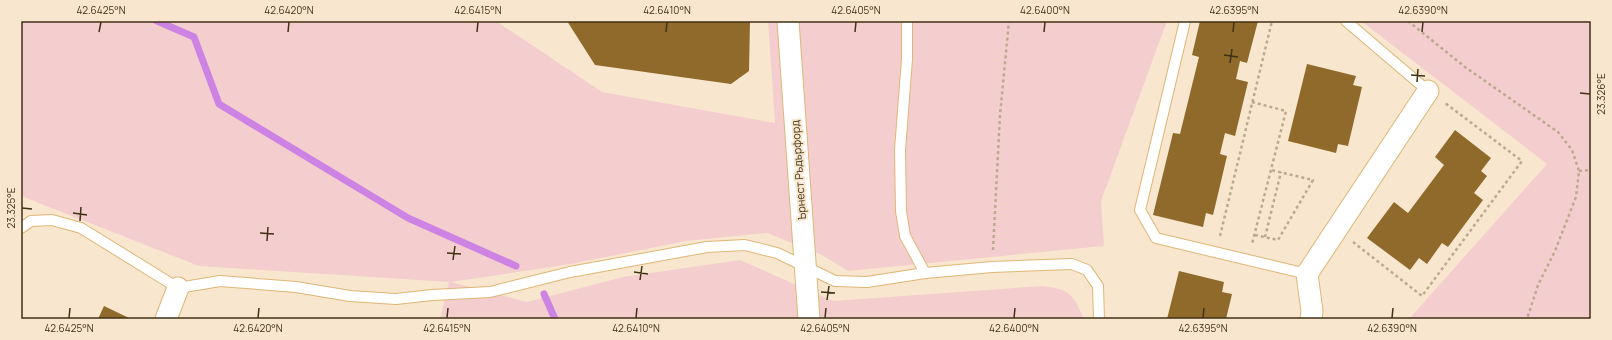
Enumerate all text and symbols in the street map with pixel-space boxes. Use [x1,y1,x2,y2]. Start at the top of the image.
text: 42.6425°N [76,3,126,17]
text: 42.6420°N [264,3,314,17]
text: 42.6415°N [454,3,502,17]
text: 42.6410°N [643,3,691,17]
text: 42.6405°N [831,3,881,17]
text: 42.6400°N [1020,3,1070,17]
text: 42.6395°N [1209,3,1259,17]
text: 42.6390°N [1398,3,1448,17]
text: 23.326°E [1594,73,1608,115]
street label: Ърнест Ръдърфорд [787,119,809,221]
text: 23.325°E [4,187,18,228]
text: 42.6425°N [44,321,94,335]
text: 42.6420°N [233,321,283,335]
text: 42.6415°N [423,321,471,335]
text: 42.6410°N [612,321,660,335]
text: 42.6405°N [800,321,850,335]
text: 42.6400°N [989,321,1039,335]
text: 42.6395°N [1178,321,1228,335]
text: 42.6390°N [1367,321,1417,335]

